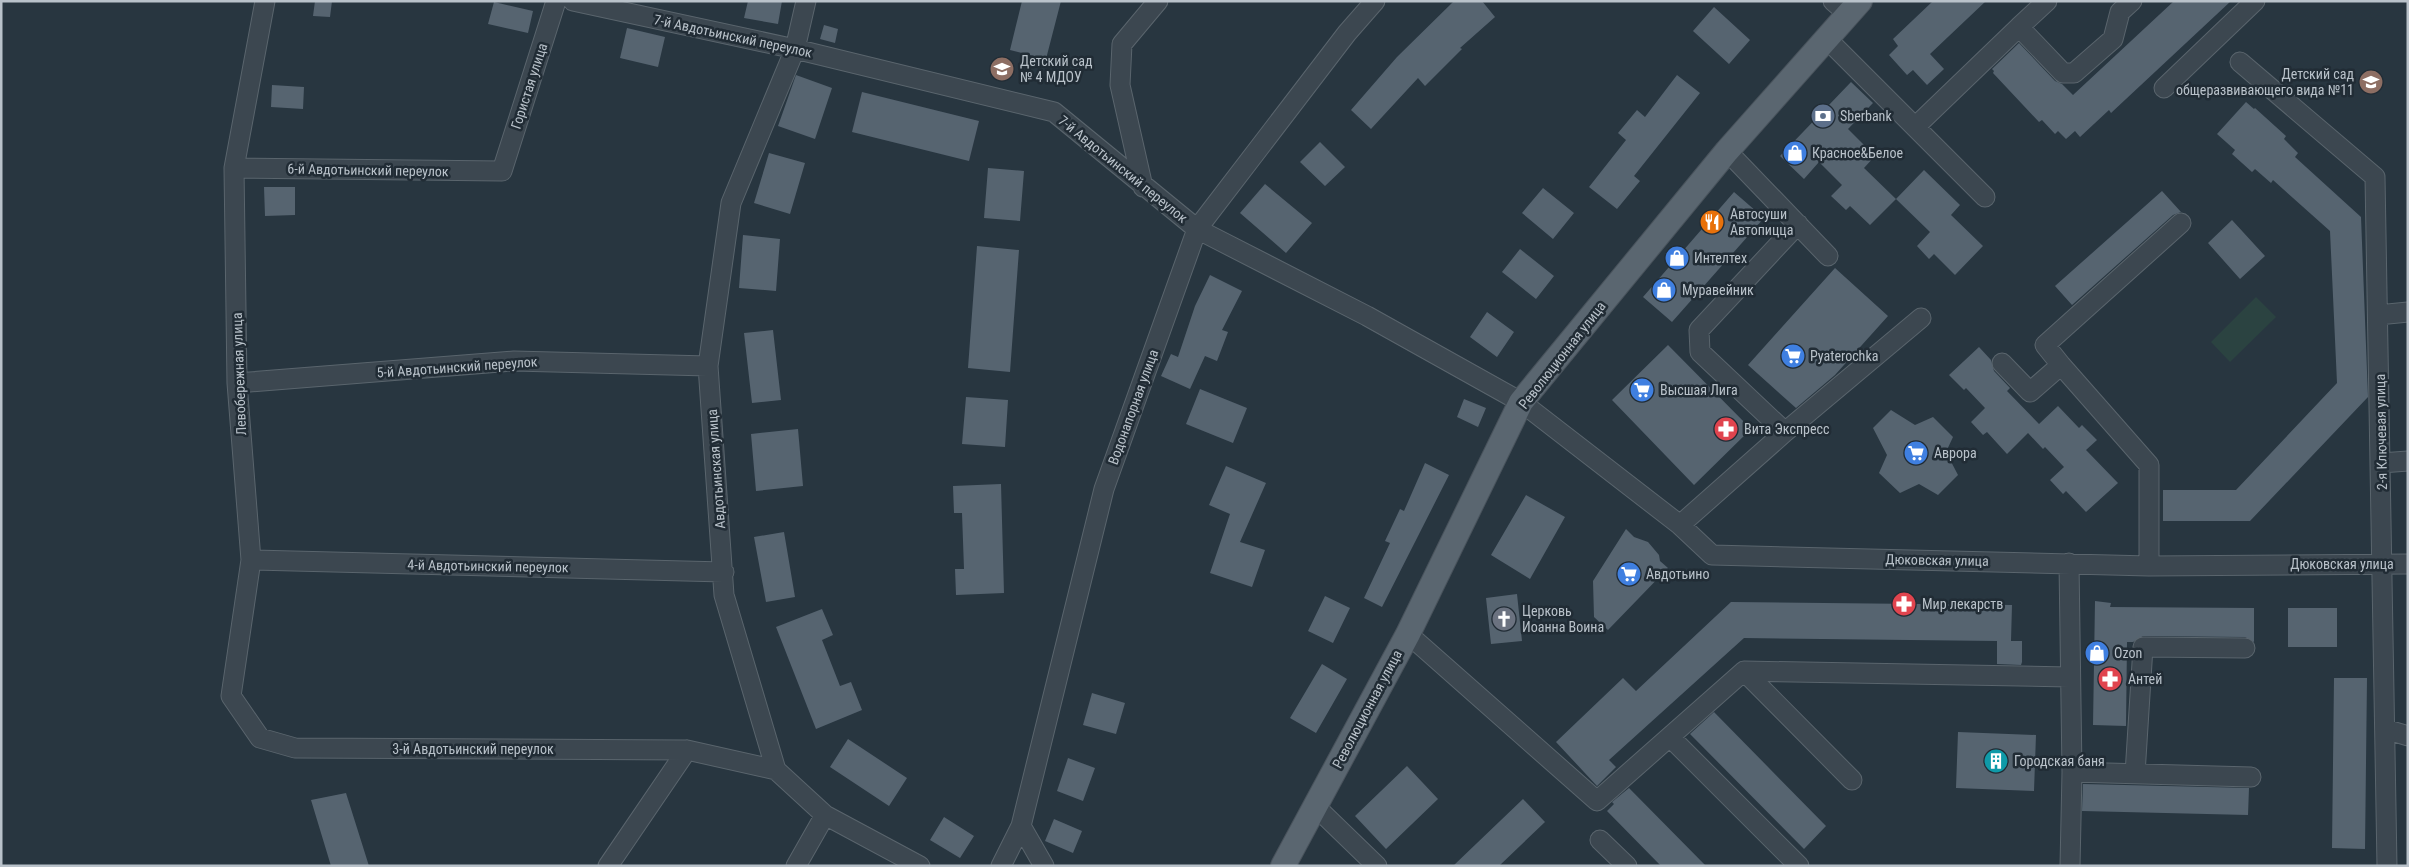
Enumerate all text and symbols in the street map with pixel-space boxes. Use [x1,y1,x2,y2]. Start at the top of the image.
street label: 7-й Авдотьинский переулок [652,11,814,61]
street label: Гористая улица [508,41,550,131]
place label: Детский сад № 4 МДОУ [1020,53,1093,85]
school or university icon: Детский сад № 4 МДОУ [989,56,1015,82]
place label: Детский сад общеразвивающего вида №11 [2176,66,2354,98]
school or university icon: Детский сад общеразвивающего вида №11 [2358,69,2384,95]
bank icon: Sberbank [1810,103,1836,129]
place label: Sberbank [1840,108,1892,124]
street label: 7-й Авдотьинский переулок [1055,112,1191,226]
shop icon: Красное&Белое [1782,140,1808,166]
place label: Красное&Белое [1812,145,1904,161]
street label: 6-й Авдотьинский переулок [287,161,449,179]
place label: Автосуши Автопицца [1730,206,1793,238]
restaurant icon: Автосуши Автопицца [1699,209,1725,235]
shop icon: Интелтех [1664,245,1690,271]
place label: Интелтех [1694,250,1747,266]
shop icon: Муравейник [1651,277,1677,303]
place label: Муравейник [1682,282,1754,298]
street label: Революционная улица [1515,298,1609,412]
street label: Левобережная улица [229,312,249,436]
supermarket icon: Pyaterochka [1780,343,1806,369]
street label: Водонапорная улица [1105,347,1161,467]
place label: Pyaterochka [1810,348,1878,364]
street label: 5-й Авдотьинский переулок [376,353,538,381]
street label: 2-я Ключевая улица [2372,374,2390,490]
supermarket icon: Высшая Лига [1629,377,1655,403]
place label: Высшая Лига [1660,382,1738,398]
street label: Авдотьинская улица [704,409,728,529]
pharmacy icon: Вита Экспресс [1713,416,1739,442]
place label: Вита Экспресс [1744,421,1829,437]
supermarket icon: Аврора [1903,440,1929,466]
place label: Аврора [1934,445,1977,461]
street label: Дюковская улица [1885,551,1989,569]
street label: Дюковская улица [2290,556,2394,572]
street label: 4-й Авдотьинский переулок [407,557,569,575]
supermarket icon: Авдотьино [1616,561,1642,587]
place label: Авдотьино [1646,566,1709,582]
pharmacy icon: Мир лекарств [1891,591,1917,617]
place label: Мир лекарств [1922,596,2003,612]
place label: Церковь Иоанна Воина [1522,603,1604,635]
church icon: Церковь Иоанна Воина [1491,606,1517,632]
shop icon: Ozon [2084,640,2110,666]
place label: Ozon [2114,645,2142,661]
street label: Революционная улица [1329,647,1405,771]
pharmacy icon: Антей [2097,666,2123,692]
place label: Антей [2128,671,2162,687]
street label: 3-й Авдотьинский переулок [392,741,554,757]
building icon: Городская баня [1983,748,2009,774]
place label: Городская баня [2014,753,2105,769]

